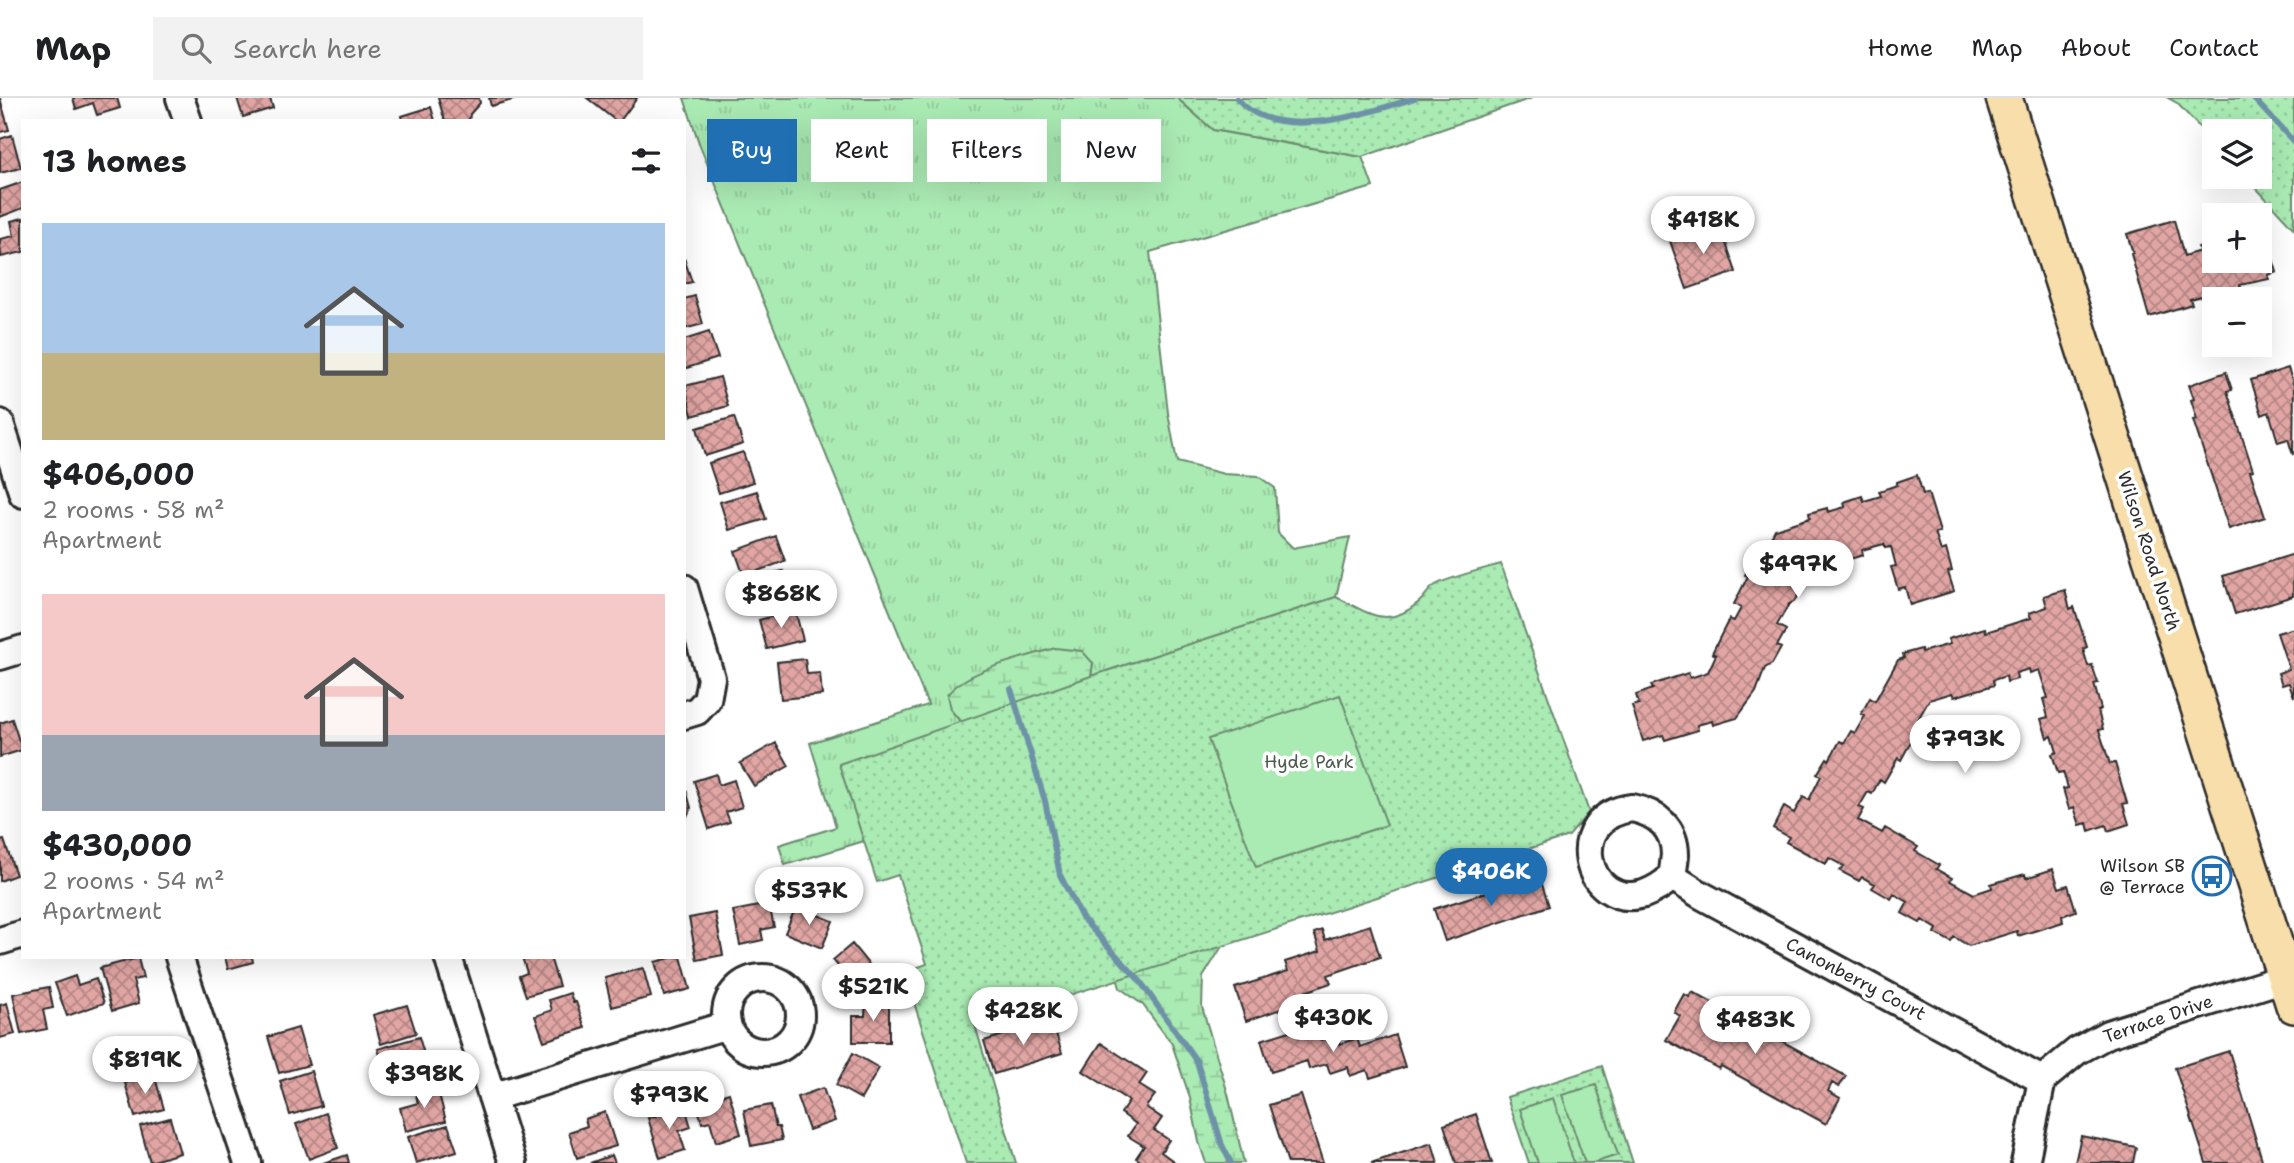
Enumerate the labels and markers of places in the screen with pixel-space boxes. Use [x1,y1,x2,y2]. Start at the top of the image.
pin: $418K [1654,197,1752,256]
pin: $497K [1749,540,1847,600]
pin: $868K [732,570,830,630]
pin: $793K [1916,716,2014,775]
pin: $406K [1442,848,1540,908]
place label: Wilson SB @ Terrace [2099,854,2185,899]
bus stop icon: Wilson SB @ Terrace [2191,855,2233,897]
pin: $537K [760,868,858,927]
pin: $521K [824,964,922,1023]
pin: $428K [974,988,1072,1047]
pin: $430K [1284,995,1382,1054]
pin: $483K [1706,996,1804,1056]
pin: $819K [96,1037,194,1096]
pin: $398K [375,1051,473,1110]
pin: $793K [620,1072,718,1131]

